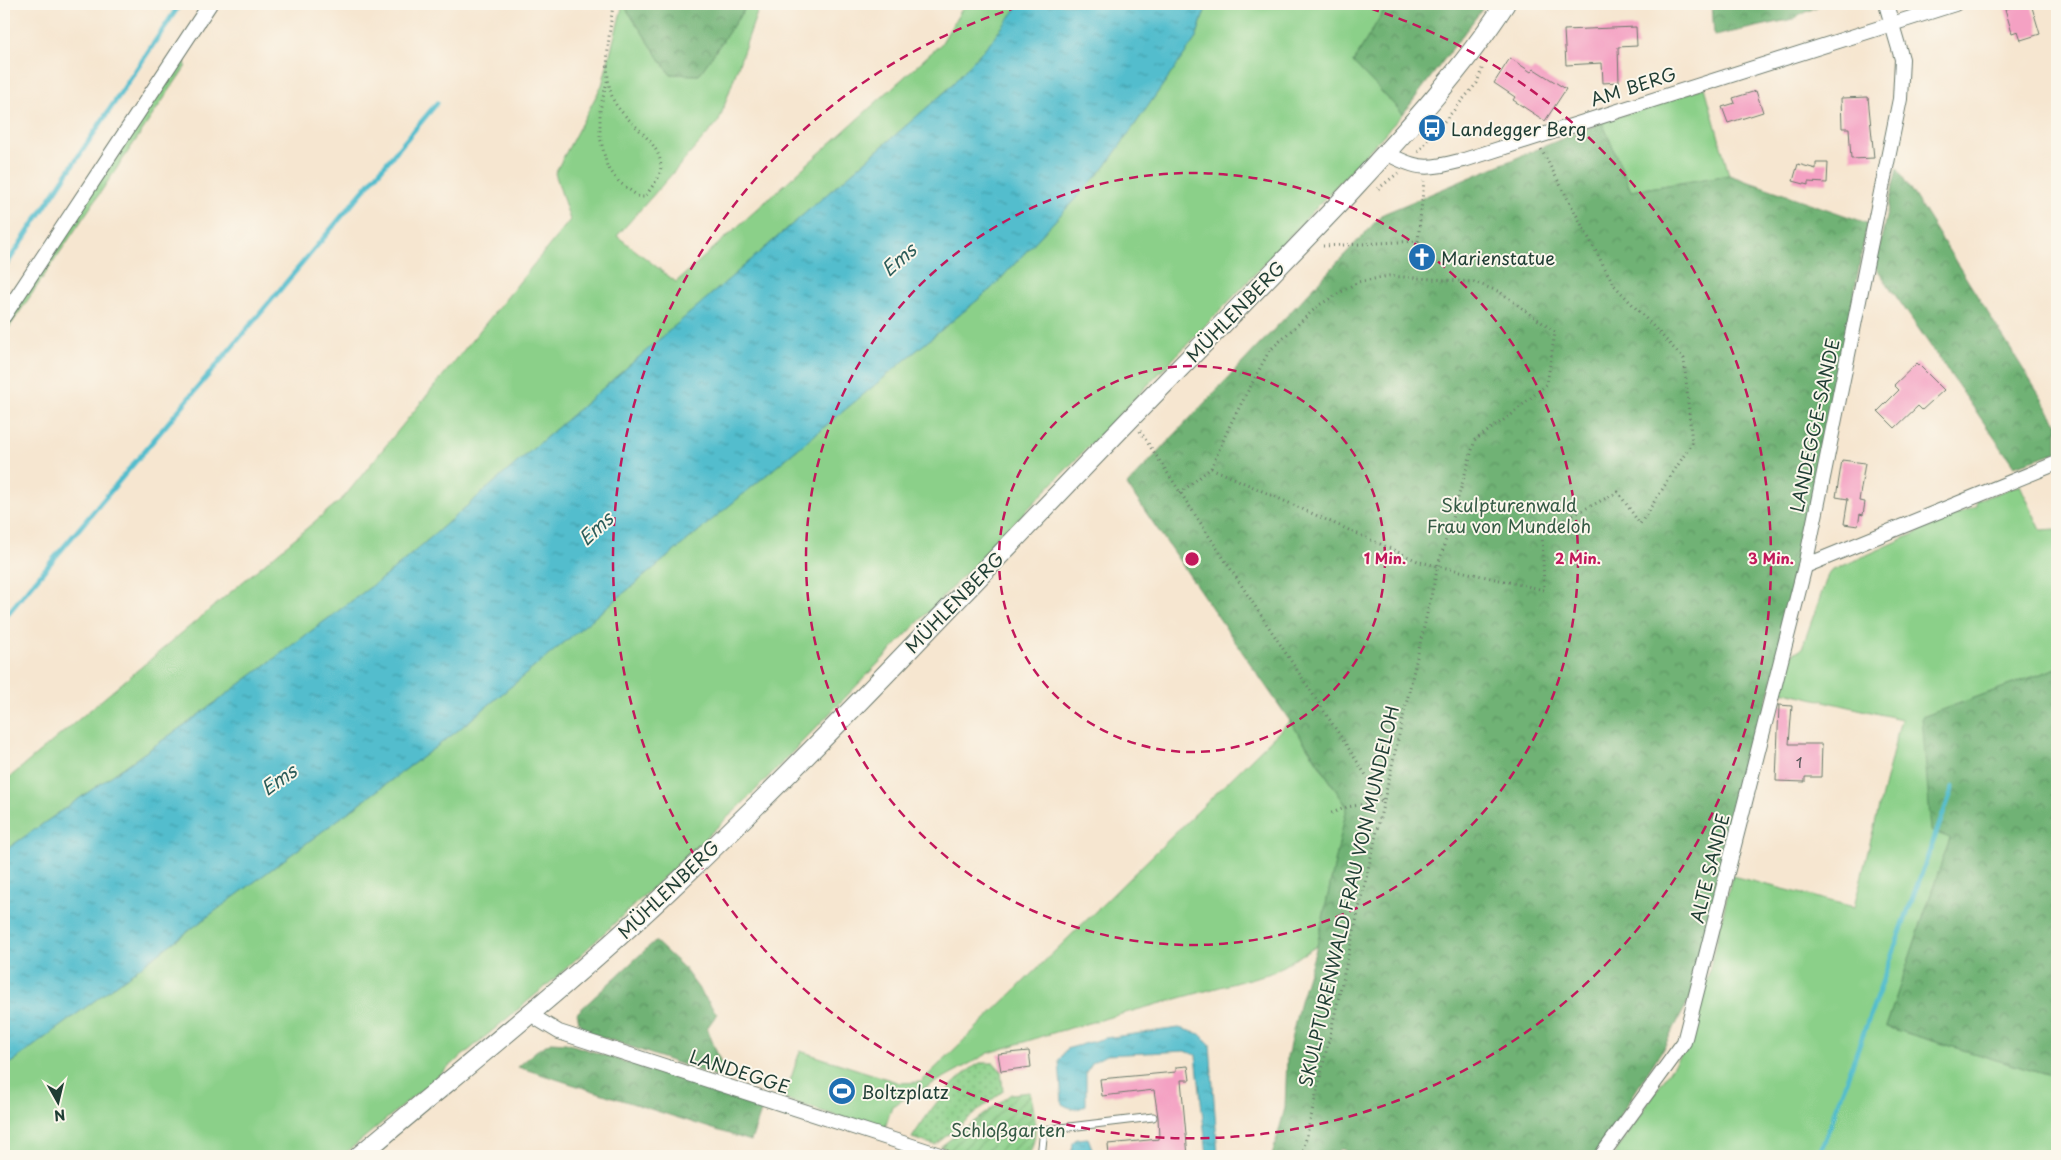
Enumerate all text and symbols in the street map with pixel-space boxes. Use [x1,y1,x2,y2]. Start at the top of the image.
street label: AM BERG [1587,59,1679,113]
bus stop icon: Landegger Berg [1417,113,1447,143]
place label: Landegger Berg [1451,115,1586,142]
water label: Ems [874,234,923,282]
church icon: Marienstatue [1407,242,1437,272]
place label: Marienstatue [1441,244,1555,271]
street label: MÜHLENBERG [1179,254,1291,368]
street label: LANDEGGE-SANDE [1782,336,1846,514]
park label: Skulpturenwald Frau von Mundeloh [1427,491,1591,539]
water label: Ems [571,503,620,551]
street label: MÜHLENBERG [898,545,1010,659]
text: 1 Min. [1364,546,1406,569]
text: 2 Min. [1555,546,1601,569]
text: 3 Min. [1748,546,1794,569]
centre of rings [1183,550,1201,568]
street label: SKULPTURENWALD FRAU VON MUNDELOH [1291,703,1405,1089]
house number: 1 [1796,750,1802,773]
water label: Ems [254,755,303,801]
street label: ALTE SANDE [1682,810,1736,926]
street label: MÜHLENBERG [611,833,725,945]
street label: LANDEGGE [686,1042,794,1100]
sports icon: Boltzplatz [827,1076,857,1106]
north arrow [32,1078,82,1128]
place label: Boltzplatz [861,1078,949,1105]
text: N [53,1104,67,1127]
park label: Schloßgarten [950,1116,1066,1143]

